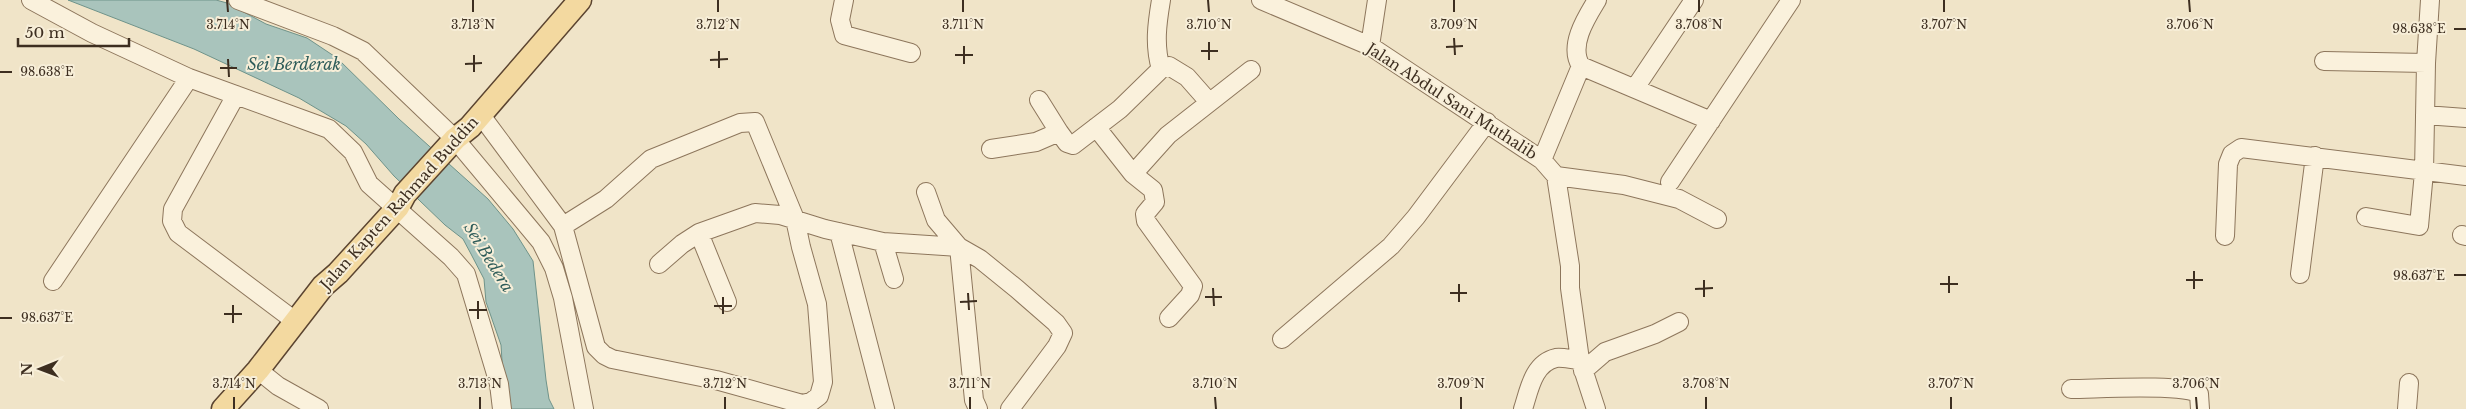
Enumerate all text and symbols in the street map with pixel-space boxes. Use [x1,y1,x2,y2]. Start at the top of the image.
scale bar [18,15,129,47]
text: 3.714°N [206,17,250,32]
text: 3.713°N [451,17,495,32]
text: 3.712°N [696,17,740,32]
text: 3.711°N [942,17,984,32]
text: 3.710°N [1186,17,1232,32]
text: 3.709°N [1430,17,1478,32]
text: 3.708°N [1675,17,1723,32]
text: 3.707°N [1921,17,1967,32]
text: 3.706°N [2166,17,2214,32]
text: 98.638°E [2392,21,2446,36]
text: 50 m [25,23,65,42]
street label: Jalan Abdul Sani Muthalib [1361,38,1541,163]
water label: Sei Berderak [247,54,341,74]
text: 98.638°E [20,64,74,79]
street label: Jalan Kapten Rahmad Buddin [315,112,482,295]
water label: Sei Bedera [460,219,518,295]
text: 98.637°E [2393,268,2445,283]
text: 98.637°E [21,310,73,325]
north arrow [15,344,65,394]
text: N [18,362,36,376]
text: 3.714°N [212,376,256,391]
text: 3.713°N [458,376,502,391]
text: 3.712°N [703,376,747,391]
text: 3.711°N [949,376,991,391]
text: 3.710°N [1192,376,1238,391]
text: 3.709°N [1437,376,1485,391]
text: 3.708°N [1682,376,1730,391]
text: 3.707°N [1928,376,1974,391]
text: 3.706°N [2172,376,2220,391]

